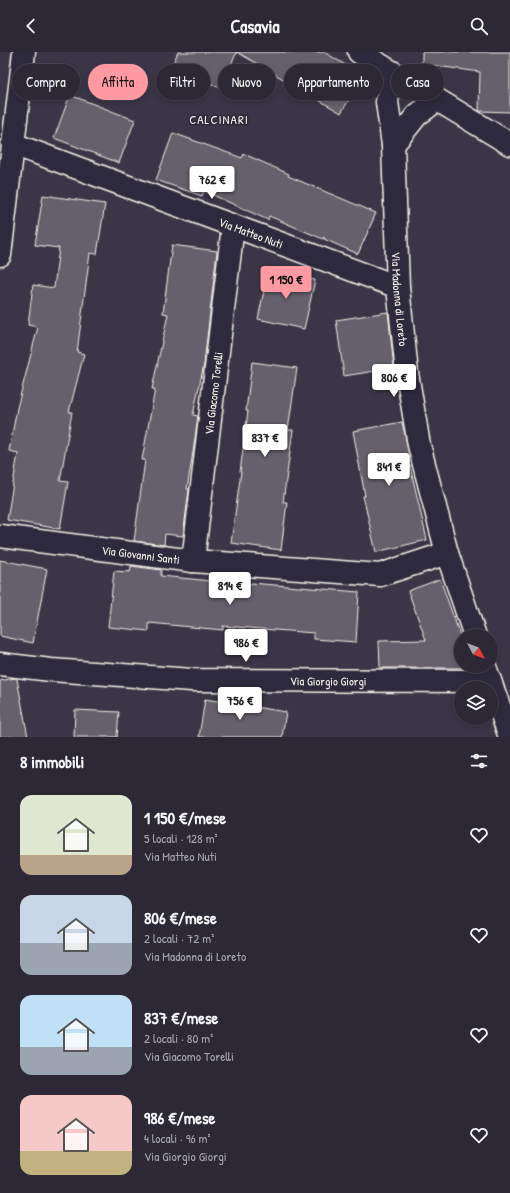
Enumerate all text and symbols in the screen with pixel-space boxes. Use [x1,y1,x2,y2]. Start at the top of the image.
text: Casavia [230,14,280,39]
icon: back [20,15,42,37]
icon: search [468,15,490,37]
chip: Compra [12,64,80,100]
chip: Affitta [88,64,148,100]
chip: Filtri [156,64,210,100]
chip: Nuovo [218,64,276,100]
chip: Appartamento [284,64,383,100]
chip: Casa [391,64,444,100]
district label: CALCINARI [189,110,249,128]
pin: 762 € [184,166,240,200]
text: 762 € [199,170,225,188]
street label: Via Matteo Nuti [217,213,286,252]
street label: Via Madonna di Loreto [388,252,413,347]
pin: 1 150 € [249,266,323,300]
text: 1 150 € [270,270,303,288]
street label: Via Giacomo Torelli [200,351,226,435]
pin: 806 € [366,364,422,398]
text: 806 € [381,368,407,386]
pin: 837 € [237,424,293,458]
text: 837 € [251,428,279,446]
pin: 841 € [361,453,417,487]
text: 841 € [377,457,401,475]
street label: Via Giovanni Santi [101,541,181,568]
pin: 814 € [202,572,258,606]
text: 814 € [218,576,242,594]
pin: 986 € [218,629,274,663]
north arrow [454,629,498,673]
map controls [454,629,498,725]
text: 986 € [234,633,258,651]
street label: Via Giorgio Giorgi [290,672,367,689]
button: layers [454,681,498,725]
pin: 756 € [212,687,268,721]
text: 756 € [227,691,253,709]
text: 8 immobili [20,750,84,773]
icon: filters [468,750,490,772]
text: 1 150 €/mese [144,806,226,829]
icon: home [52,811,100,859]
icon: heart [468,824,490,846]
text: 5 locali · 128 m² [144,829,218,847]
text: Via Matteo Nuti [144,847,217,865]
text: 806 €/mese [144,906,217,929]
icon: home [52,911,100,959]
icon: heart [468,924,490,946]
text: 2 locali · 72 m² [144,929,214,947]
text: Via Madonna di Loreto [144,947,246,965]
text: 837 €/mese [144,1006,218,1029]
icon: home [52,1011,100,1059]
icon: heart [468,1024,490,1046]
text: 2 locali · 80 m² [144,1029,213,1047]
text: Via Giacomo Torelli [144,1047,234,1065]
text: 986 €/mese [144,1106,215,1129]
icon: home [52,1111,100,1159]
icon: heart [468,1124,490,1146]
text: 4 locali · 96 m² [144,1129,210,1147]
text: Via Giorgio Giorgi [144,1147,227,1165]

